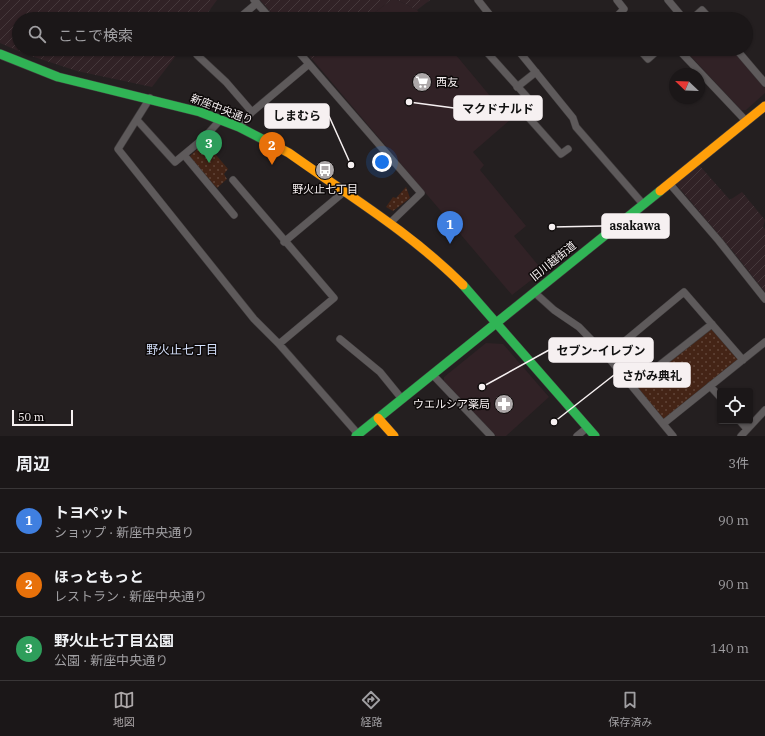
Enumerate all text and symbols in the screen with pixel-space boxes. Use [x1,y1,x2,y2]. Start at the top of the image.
search box [12,12,753,56]
icon: search [26,23,48,45]
text: ここで検索 [58,26,133,45]
north arrow [669,68,705,104]
supermarket icon: 西友 [411,71,433,93]
place label: 西友 [436,75,458,89]
street label: 新座中央通り [189,91,255,127]
callout: マクドナルド [454,96,542,120]
text: マクドナルド [462,101,534,116]
callout: しまむら [265,104,329,128]
text: しまむら [273,108,321,123]
pin: 3 [196,130,222,163]
pin: 2 [259,132,285,165]
your location [372,152,392,172]
bus stop icon: 野火止七丁目 [314,159,336,181]
place label: 野火止七丁目 [292,182,358,196]
pin: 1 [437,211,463,244]
callout: asakawa [602,214,669,238]
text: asakawa [609,218,661,233]
street label: 旧川越街道 [527,238,579,284]
callout: セブン-イレブン [549,338,653,362]
district label: 野火止七丁目 [146,342,218,357]
text: セブン-イレブン [557,343,645,358]
callout: さがみ典礼 [614,363,690,387]
text: さがみ典礼 [622,368,682,383]
map controls [717,388,753,424]
button: locate [717,388,753,424]
pharmacy icon: ウエルシア薬局 [493,393,515,415]
place label: ウエルシア薬局 [413,397,490,411]
scale bar [12,408,73,427]
text: 50 m [18,410,44,424]
text: 周辺 [16,453,50,475]
text: 3件 [728,455,749,472]
text: トヨペット [54,503,129,522]
text: 1 [25,512,33,529]
text: 90 m [718,512,749,529]
text: ショップ · 新座中央通り [54,524,194,541]
text: ほっともっと [54,567,144,586]
text: 2 [25,576,33,593]
text: 90 m [718,576,749,593]
text: レストラン · 新座中央通り [54,588,207,605]
text: 野火止七丁目公園 [54,631,174,650]
text: 3 [25,640,33,657]
text: 140 m [710,640,749,657]
text: 公園 · 新座中央通り [54,652,168,669]
tab: 地図 [113,689,135,729]
tab: 経路 [360,689,382,729]
tab: 保存済み [608,689,652,729]

